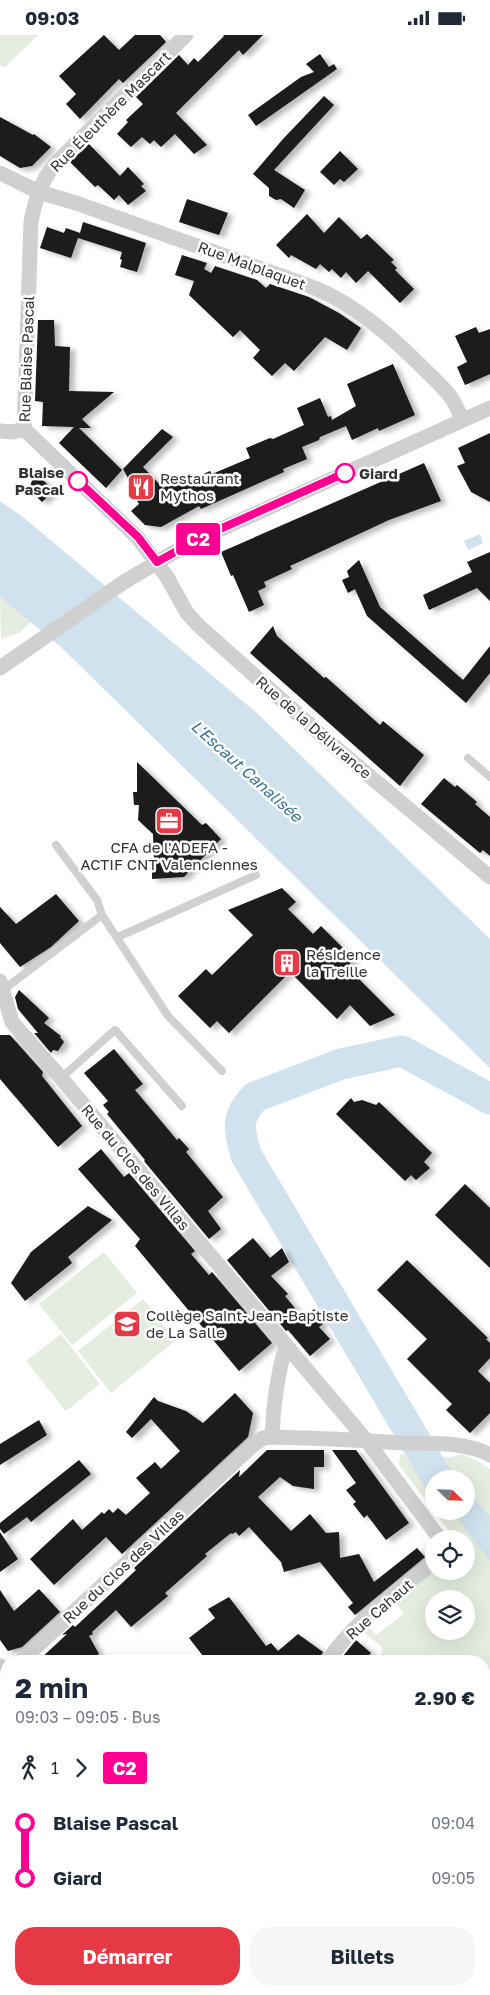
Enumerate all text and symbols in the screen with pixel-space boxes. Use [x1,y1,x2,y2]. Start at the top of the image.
text: 09:03 [25,6,79,29]
street label: Rue Éleuthère Mascart [46,47,174,175]
street label: Rue Malplaquet [196,237,308,293]
street label: Rue Blaise Pascal [15,295,37,423]
place label: Blaise Pascal [15,463,64,498]
marker: Giard [335,463,355,483]
place label: Giard [359,464,398,482]
place label: Restaurant Mythos [160,469,240,504]
marker: Blaise Pascal [68,471,88,491]
restaurant icon: Restaurant Mythos [126,472,156,502]
line badge: C2 [176,523,220,555]
text: C2 [186,528,210,550]
street label: Rue de la Délivrance [253,672,376,782]
water label: L'Escaut Canalisée [187,716,308,827]
office icon: CFA de l'ADEFA - ACTIF CNT Valenciennes [154,806,184,836]
place label: CFA de l'ADEFA - ACTIF CNT Valenciennes [80,838,258,873]
place label: Résidence la Treille [306,945,381,980]
building icon: Résidence la Treille [272,948,302,978]
street label: Rue du Clos des Villas [78,1100,194,1234]
place label: Collège Saint-Jean-Baptiste de La Salle [146,1306,349,1341]
school or university icon: Collège Saint-Jean-Baptiste de La Salle [112,1309,142,1339]
north arrow [425,1470,475,1520]
map controls [425,1470,475,1640]
street label: Rue du Clos des Villas [59,1505,187,1627]
button: locate [425,1530,475,1580]
street label: Rue Cahaut [342,1575,416,1643]
button: layers [425,1590,475,1640]
text: 2 min [15,1671,88,1704]
text: 2.90 € [415,1686,475,1709]
text: 09:03 – 09:05 · Bus [15,1707,160,1727]
icon: walk [15,1754,43,1782]
icon: forward [67,1754,95,1782]
text: C2 [113,1757,137,1779]
text: 1 [51,1758,59,1778]
text: Blaise Pascal [53,1811,178,1834]
text: 09:04 [431,1813,475,1833]
text: Giard [53,1866,102,1889]
text: 09:05 [431,1868,475,1888]
button: Démarrer [15,1927,240,1985]
button: Billets [250,1927,475,1985]

